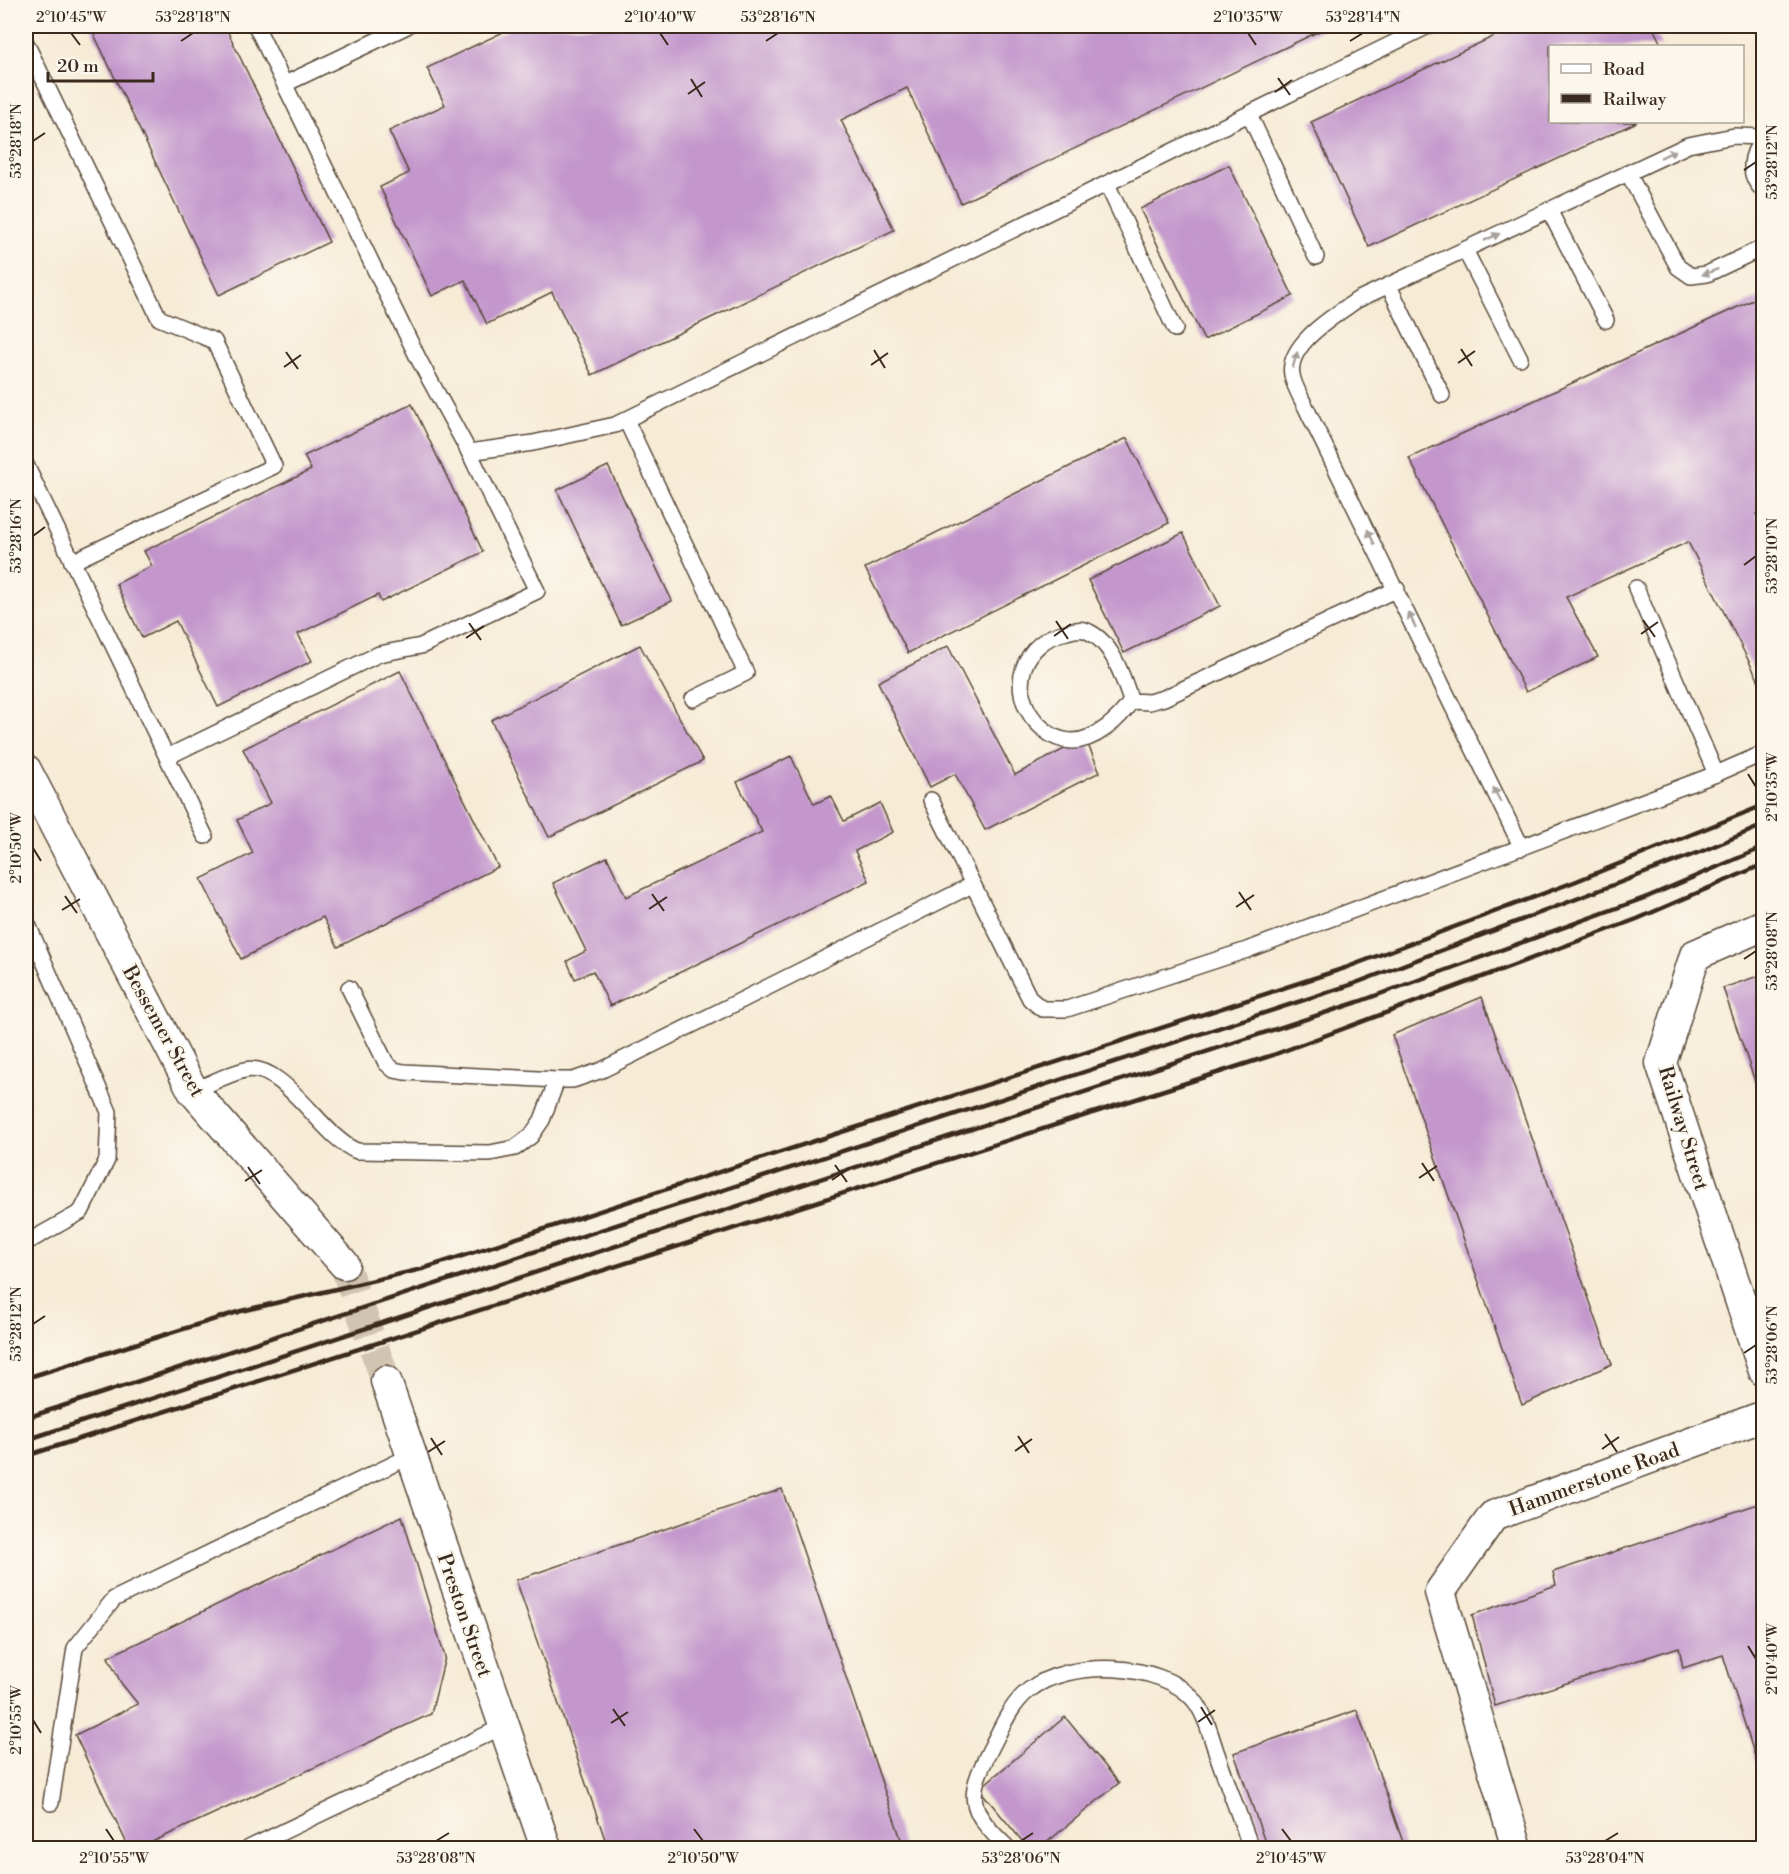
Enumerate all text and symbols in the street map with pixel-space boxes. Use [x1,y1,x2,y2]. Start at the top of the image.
text: 2°10'45"W [36,8,106,27]
text: 53°28'18"N [155,8,231,27]
text: 2°10'40"W [624,8,696,27]
text: 53°28'16"N [740,8,816,27]
text: 2°10'35"W [1213,8,1283,27]
text: 53°28'14"N [1326,8,1400,27]
scale bar [48,45,153,83]
legend [1549,45,1744,123]
text: 20 m [57,55,99,78]
text: Road [1603,58,1646,81]
text: Railway [1603,88,1667,111]
text: 53°28'18"N [7,103,26,179]
text: 53°28'12"N [1763,124,1782,200]
one-way arrow [1660,150,1677,159]
one-way arrow [1483,233,1500,242]
one-way arrow [1701,267,1719,277]
one-way arrow [1291,351,1300,369]
text: 53°28'16"N [7,498,26,574]
text: 53°28'10"N [1763,518,1782,594]
one-way arrow [1366,528,1375,545]
one-way arrow [1407,611,1416,628]
text: 2°10'35"W [1763,752,1782,822]
one-way arrow [1492,787,1501,804]
text: 2°10'50"W [7,812,26,884]
text: 53°28'08"N [1763,911,1782,991]
street label: Bessemer Street [116,961,209,1102]
street label: Railway Street [1652,1063,1713,1194]
text: 53°28'12"N [7,1286,26,1362]
text: 53°28'06"N [1763,1305,1782,1385]
street label: Hammerstone Road [1506,1438,1684,1523]
street label: Preston Street [431,1550,497,1681]
text: 2°10'40"W [1763,1623,1782,1695]
text: 2°10'55"W [7,1685,26,1755]
text: 2°10'55"W [79,1849,149,1868]
text: 53°28'08"N [396,1849,476,1868]
text: 2°10'50"W [667,1849,739,1868]
text: 53°28'06"N [981,1849,1061,1868]
text: 2°10'45"W [1256,1849,1326,1868]
text: 53°28'04"N [1565,1849,1645,1868]

